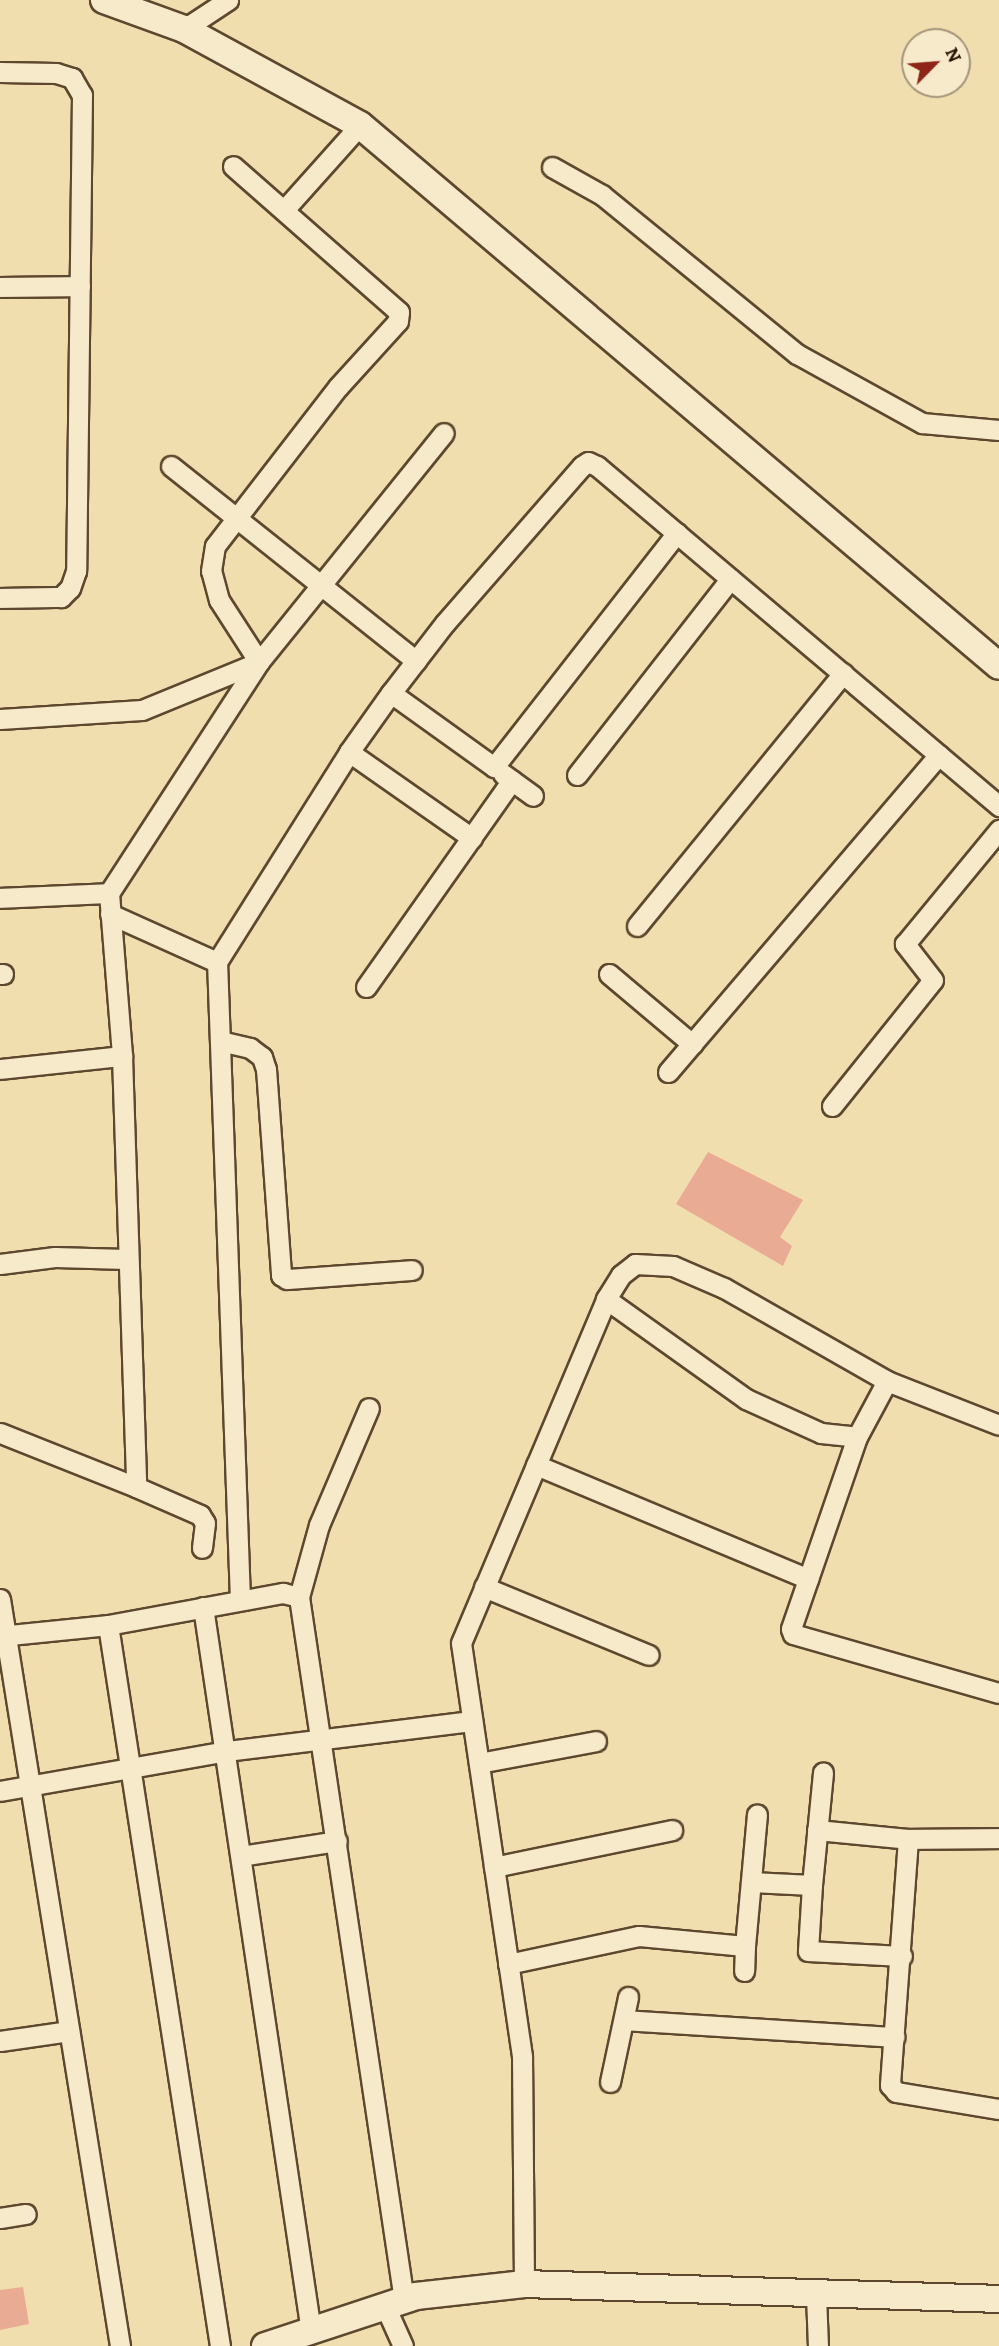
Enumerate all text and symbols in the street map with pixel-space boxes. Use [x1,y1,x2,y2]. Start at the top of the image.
north arrow [901,28,971,98]
text: N [939,43,968,67]

